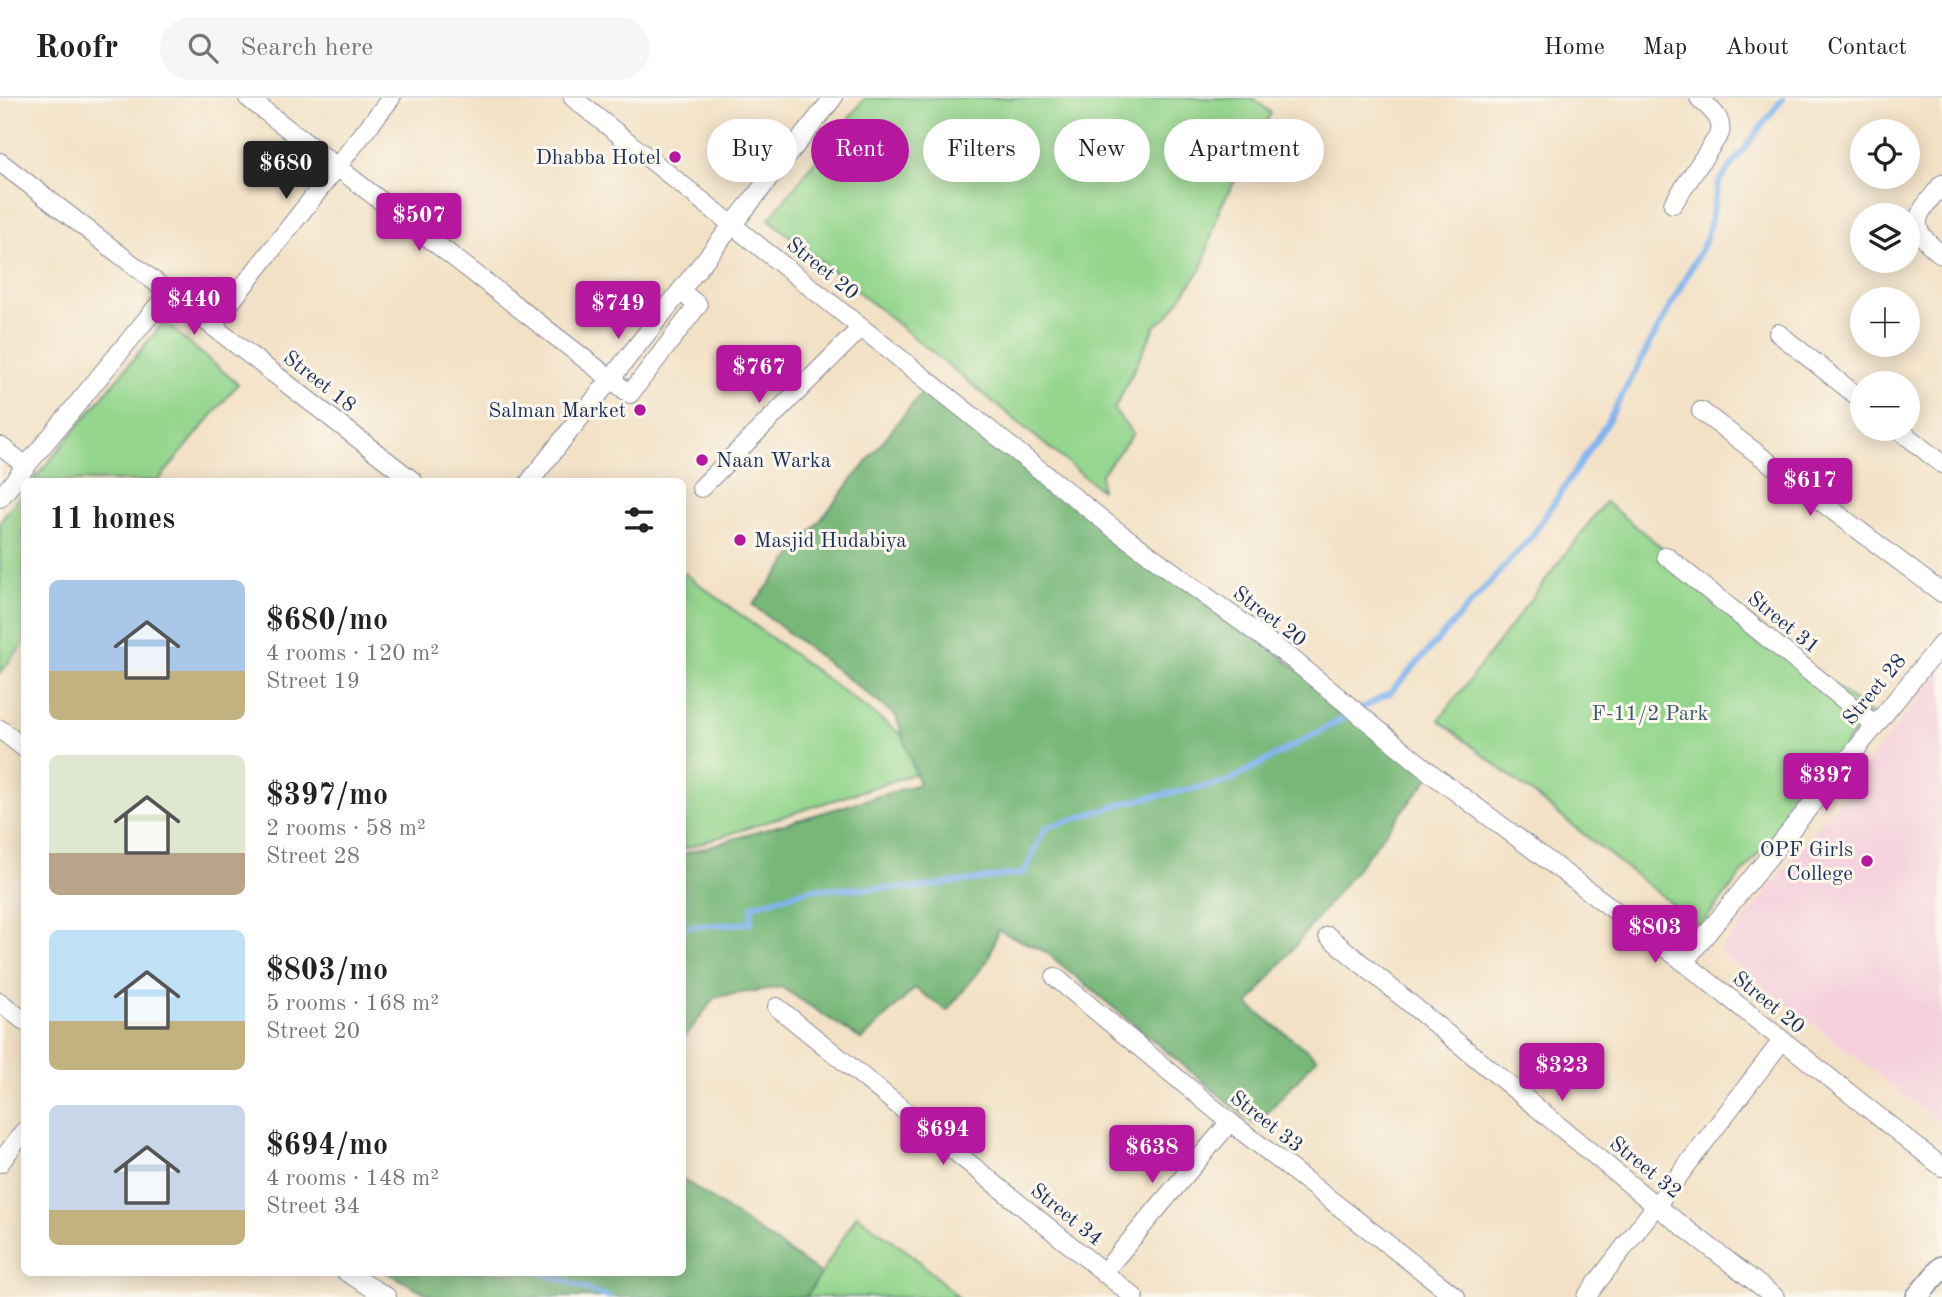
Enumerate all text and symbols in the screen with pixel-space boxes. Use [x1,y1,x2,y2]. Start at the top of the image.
search box [160,17,650,80]
icon: search [184,29,222,67]
text: Roofr [35,32,118,65]
text: Search here [240,35,373,61]
text: Home [1544,36,1605,60]
text: Map [1643,36,1687,60]
text: About [1725,36,1789,60]
text: Contact [1827,36,1907,60]
chip: Buy [707,119,797,182]
chip: Rent [811,119,909,182]
chip: Filters [923,119,1040,182]
chip: New [1054,119,1150,182]
chip: Apartment [1164,119,1324,182]
map controls [1850,119,1920,441]
button: locate [1850,119,1920,189]
pin: $680 [245,141,327,201]
place label: Dhabba Hotel [535,148,661,169]
marker: Dhabba Hotel [667,149,683,165]
text: $680 [259,152,313,175]
pin: $507 [378,194,460,253]
button: layers [1850,203,1920,273]
text: $507 [392,204,446,227]
street label: Street 20 [782,234,862,304]
pin: $440 [153,278,235,337]
pin: $749 [577,282,659,341]
button: + [1850,287,1920,357]
text: $440 [167,288,221,311]
text: $749 [591,292,645,315]
pin: $767 [718,345,800,405]
street label: Street 18 [279,347,359,417]
text: $767 [732,356,786,379]
button: − [1850,371,1920,441]
place label: Salman Market [488,401,626,422]
marker: Salman Market [632,402,648,418]
place label: Naan Warka [716,451,831,472]
marker: Naan Warka [694,452,710,468]
pin: $617 [1769,458,1851,518]
text: $617 [1783,469,1837,492]
icon: filters [620,501,658,539]
text: 11 homes [49,505,175,535]
place label: Masjid Hudabiya [754,531,907,552]
marker: Masjid Hudabiya [732,532,748,548]
street label: Street 20 [1228,583,1310,651]
street label: Street 31 [1743,588,1823,658]
text: $680/mo [266,606,388,636]
icon: home [105,608,189,692]
text: 4 rooms · 120 m² [266,642,439,665]
street label: Street 28 [1840,650,1911,730]
text: Street 19 [266,670,360,693]
park label: F-11/2 Park [1591,704,1709,725]
pin: $397 [1785,754,1867,813]
text: $397 [1799,764,1853,787]
text: $397/mo [266,781,388,811]
icon: home [105,783,189,867]
text: 2 rooms · 58 m² [266,817,426,840]
place label: OPF Girls College [1760,840,1853,885]
text: Street 28 [266,845,360,868]
marker: OPF Girls College [1859,853,1875,869]
pin: $803 [1614,906,1696,965]
text: $803 [1628,916,1682,939]
text: $803/mo [266,956,388,986]
icon: home [105,958,189,1042]
street label: Street 20 [1728,968,1808,1038]
text: 5 rooms · 168 m² [266,992,439,1015]
text: Street 20 [266,1020,360,1043]
pin: $323 [1521,1044,1603,1103]
text: $323 [1535,1054,1589,1077]
street label: Street 33 [1226,1087,1306,1157]
pin: $694 [902,1108,984,1167]
text: $694 [916,1118,970,1141]
pin: $638 [1111,1126,1193,1185]
text: $694/mo [266,1131,388,1161]
icon: home [105,1133,189,1217]
street label: Street 32 [1605,1133,1685,1203]
text: $638 [1125,1136,1179,1159]
text: 4 rooms · 148 m² [266,1167,439,1190]
street label: Street 34 [1026,1180,1106,1250]
text: Street 34 [266,1195,360,1218]

